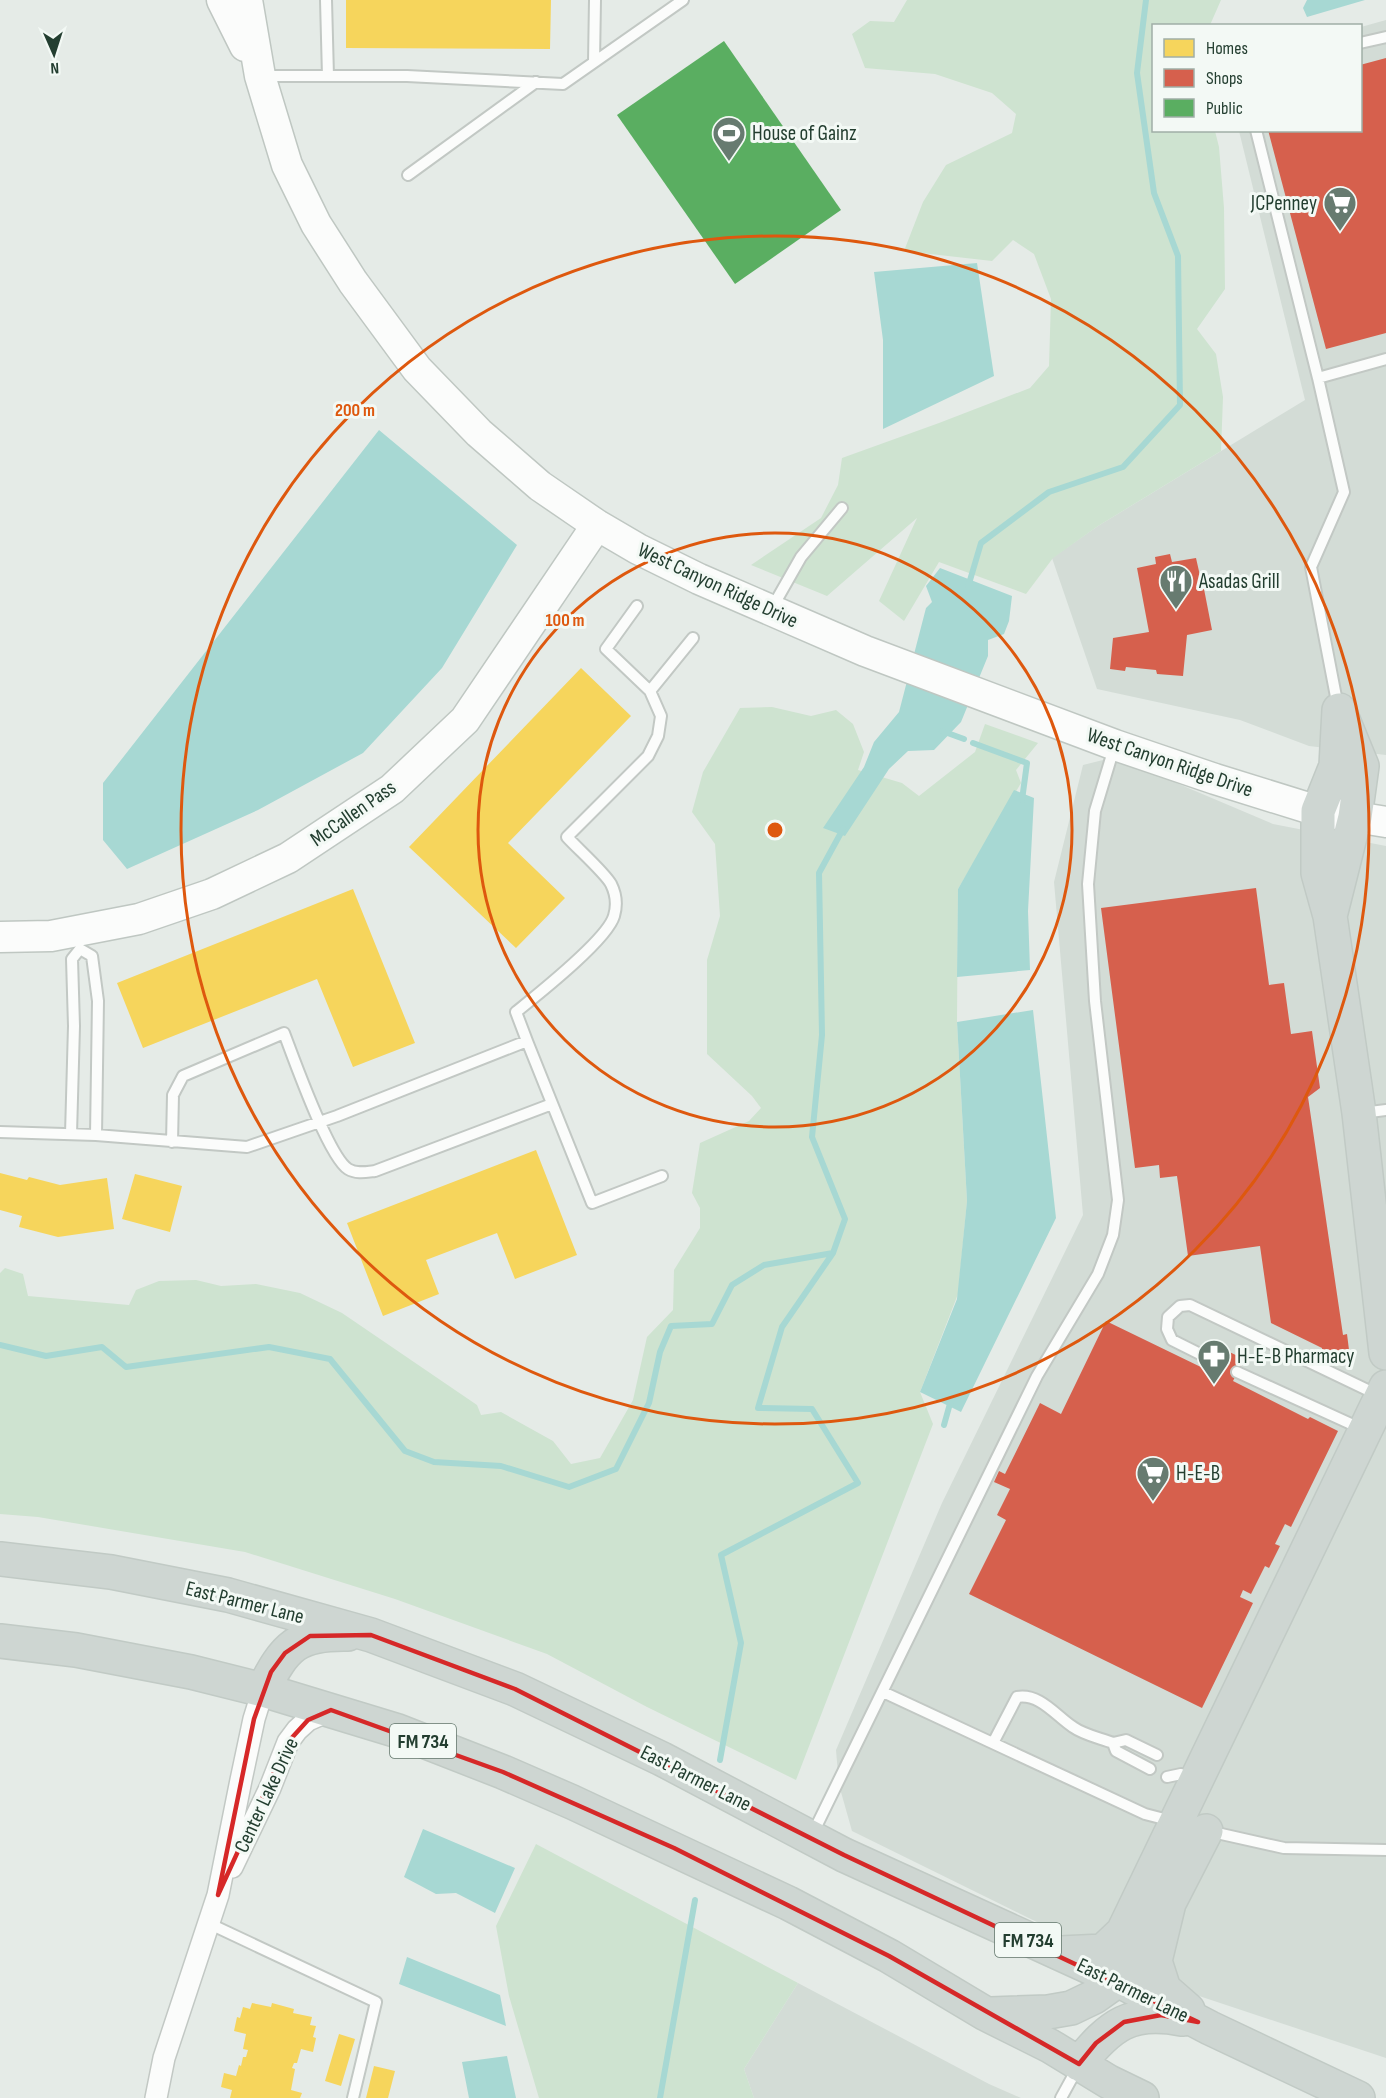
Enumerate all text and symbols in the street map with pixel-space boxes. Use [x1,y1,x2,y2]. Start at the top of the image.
north arrow [24,24,84,84]
legend [1152,24,1362,132]
text: Homes [1206,38,1248,59]
text: N [50,58,59,77]
text: Shops [1206,68,1243,89]
text: Public [1206,98,1243,119]
sports icon: House of Gainz [711,115,747,162]
place label: House of Gainz [752,121,857,146]
supermarket icon: JCPenney [1322,185,1358,232]
place label: JCPenney [1250,191,1317,216]
text: 200 m [335,400,375,421]
street label: West Canyon Ridge Drive [634,537,802,634]
restaurant icon: Asadas Grill [1158,563,1194,610]
place label: Asadas Grill [1198,569,1280,594]
text: 100 m [546,610,585,631]
street label: West Canyon Ridge Drive [1084,722,1256,803]
street label: McCallen Pass [306,775,401,852]
centre of rings [765,820,785,840]
pharmacy icon: H-E-B Pharmacy [1196,1338,1232,1385]
place label: H-E-B Pharmacy [1237,1344,1354,1369]
supermarket icon: H-E-B [1135,1455,1171,1502]
place label: H-E-B [1176,1461,1220,1486]
street label: East Parmer Lane [183,1576,307,1629]
road number: FM 734 [390,1724,456,1758]
street label: Center Lake Drive [229,1734,304,1857]
street label: East Parmer Lane [636,1740,755,1817]
road number: FM 734 [995,1923,1061,1957]
street label: East Parmer Lane [1073,1953,1193,2028]

